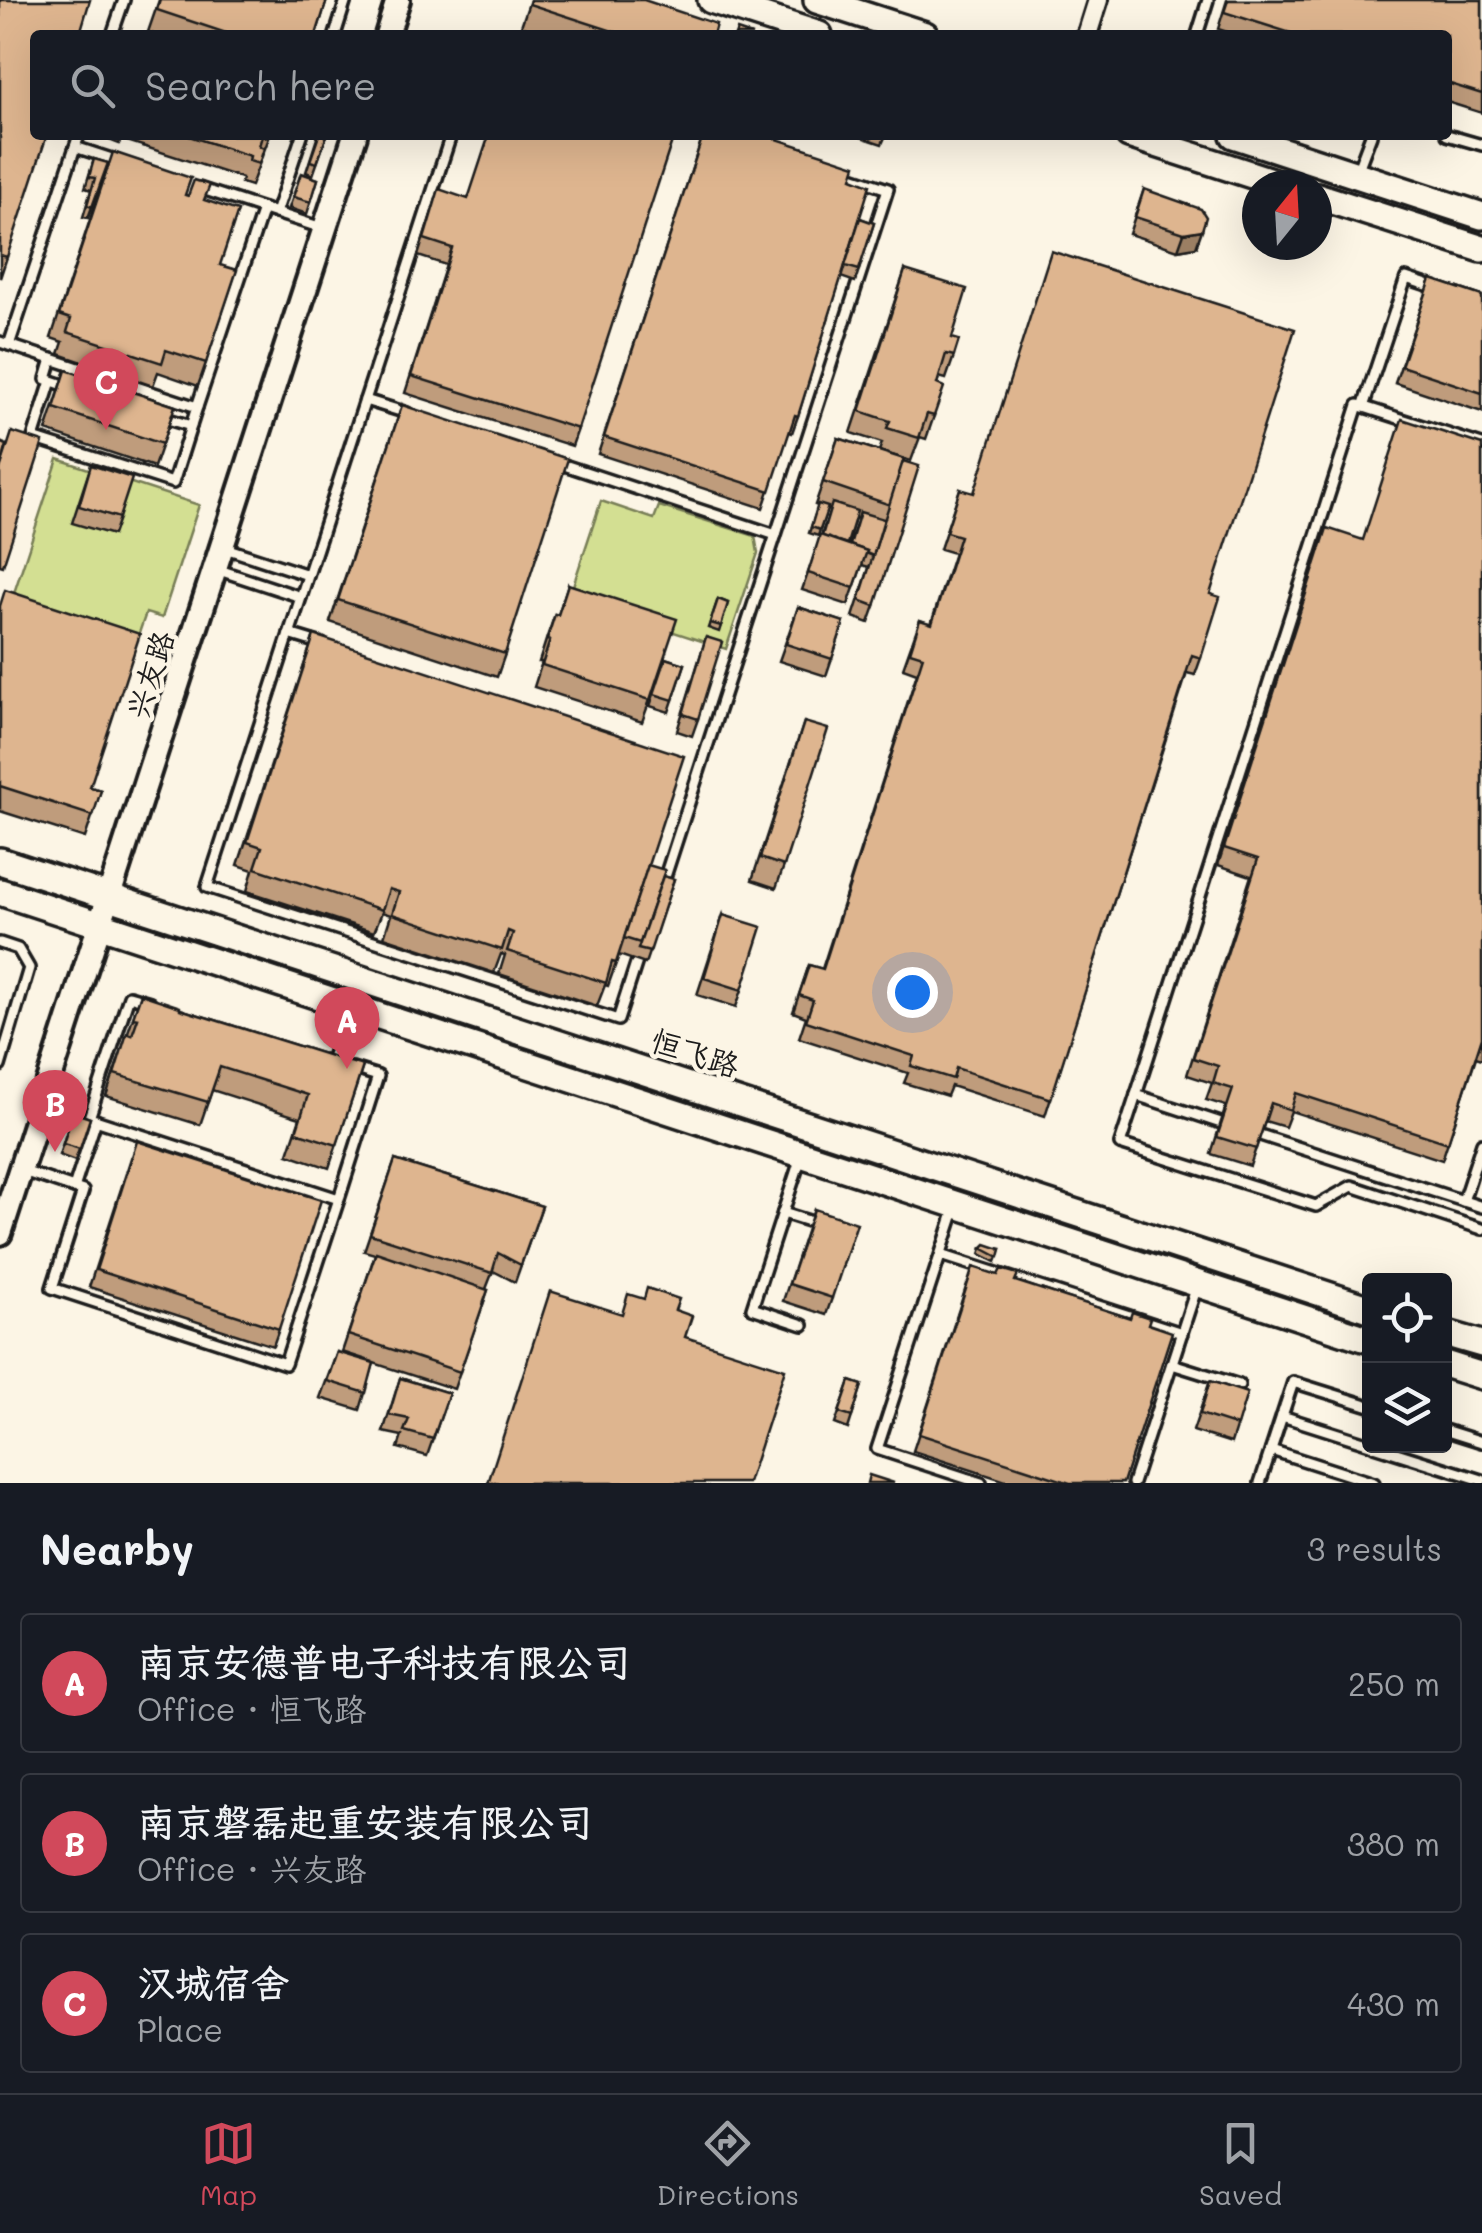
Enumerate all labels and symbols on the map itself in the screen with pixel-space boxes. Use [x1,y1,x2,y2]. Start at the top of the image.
north arrow [1242,170,1332,260]
pin: C [74,348,138,430]
street label: 兴友路 [116,625,182,723]
your location [887,967,938,1018]
pin: A [314,986,380,1069]
street label: 恒飞路 [647,1019,745,1085]
pin: B [22,1070,88,1152]

